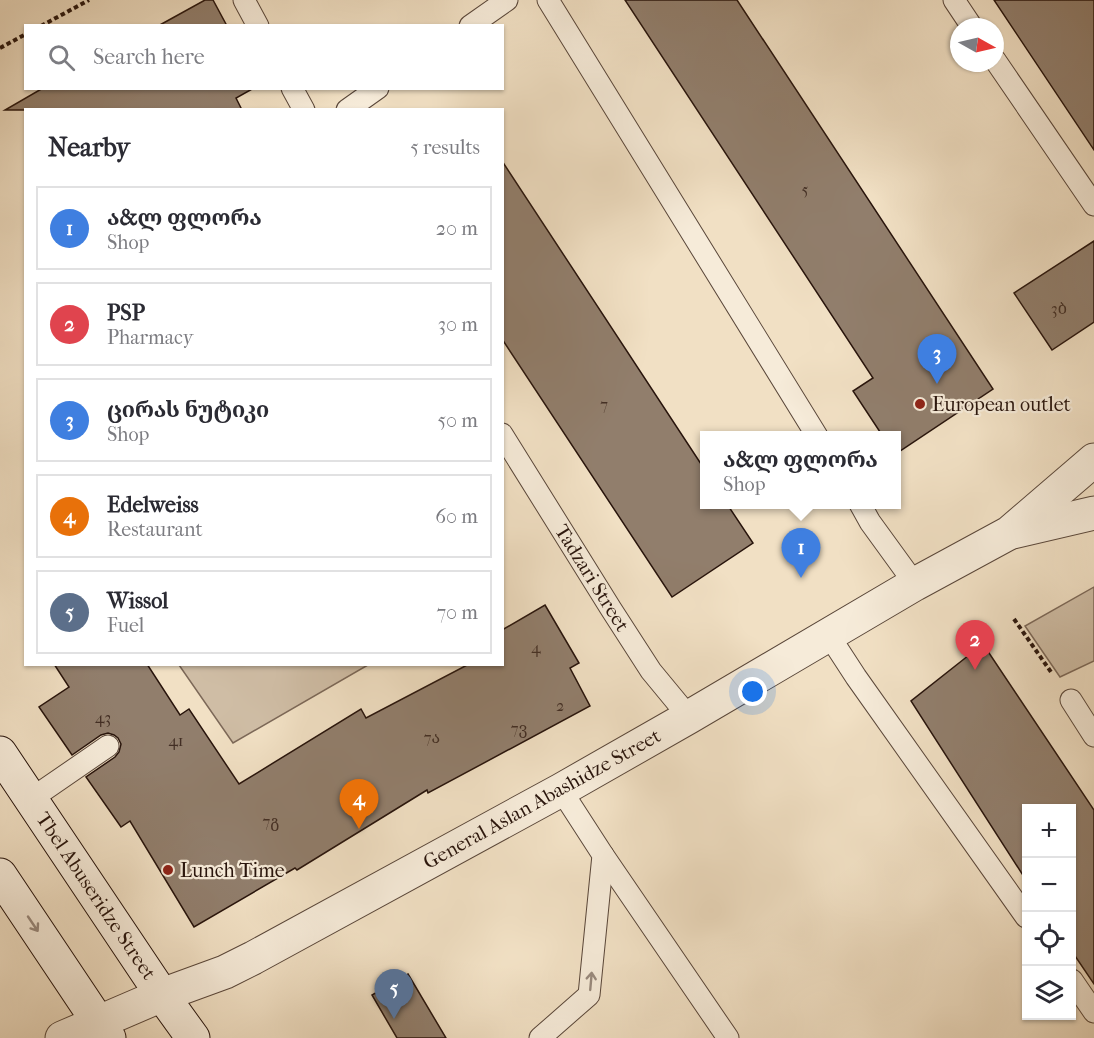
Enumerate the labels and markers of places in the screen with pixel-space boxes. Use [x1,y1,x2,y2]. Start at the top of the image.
pin: 3 [918,334,956,384]
place label: European outlet [932,393,1071,416]
marker: European outlet [913,397,927,411]
pin: 1 [782,528,820,578]
pin: 2 [956,620,994,670]
pin: 4 [340,780,378,829]
place label: Lunch Time [180,859,285,882]
marker: Lunch Time [161,863,175,877]
pin: 5 [374,970,414,1019]

